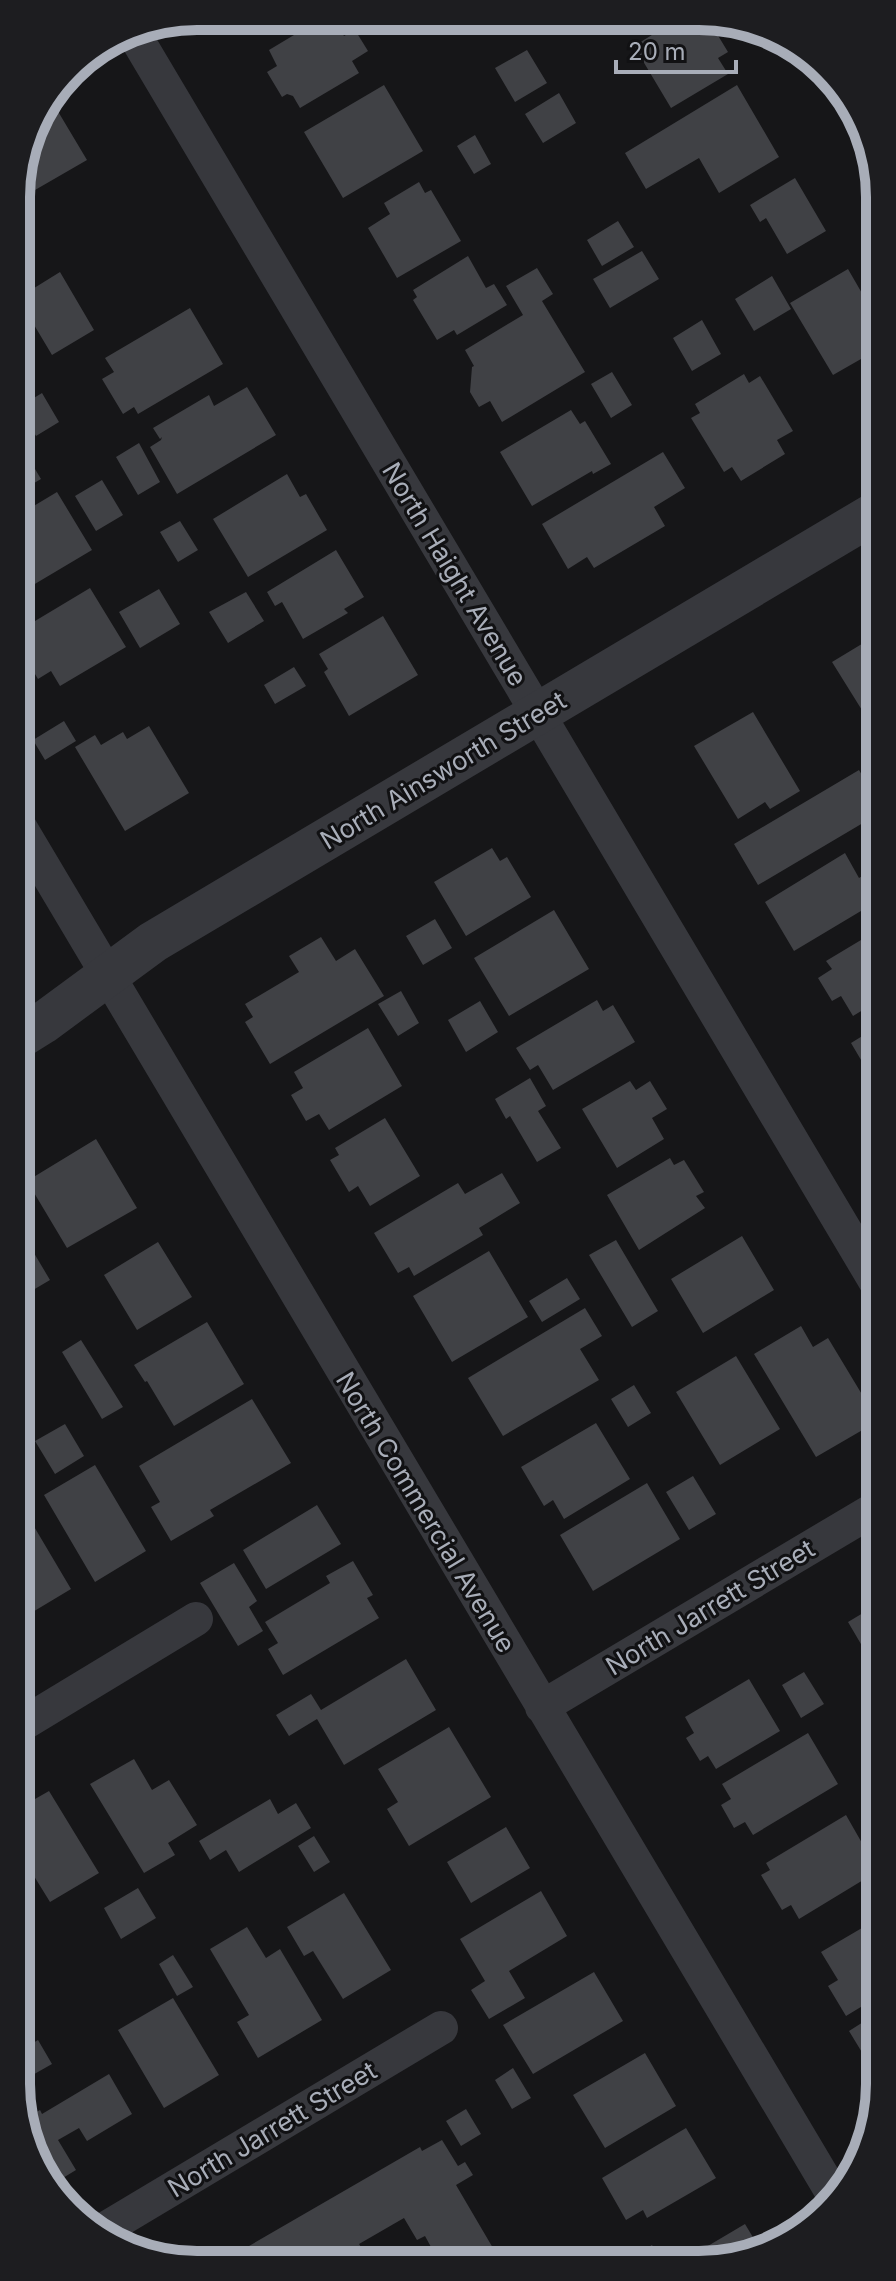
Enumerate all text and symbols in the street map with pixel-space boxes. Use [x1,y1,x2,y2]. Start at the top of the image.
scale bar [616,24,736,74]
text: 20 m [628,37,686,66]
street label: North Haight Avenue [376,457,534,691]
street label: North Ainsworth Street [315,684,571,856]
street label: North Commercial Avenue [330,1366,522,1658]
street label: North Jarrett Street [600,1532,820,1682]
street label: North Jarrett Street [162,2054,382,2204]

